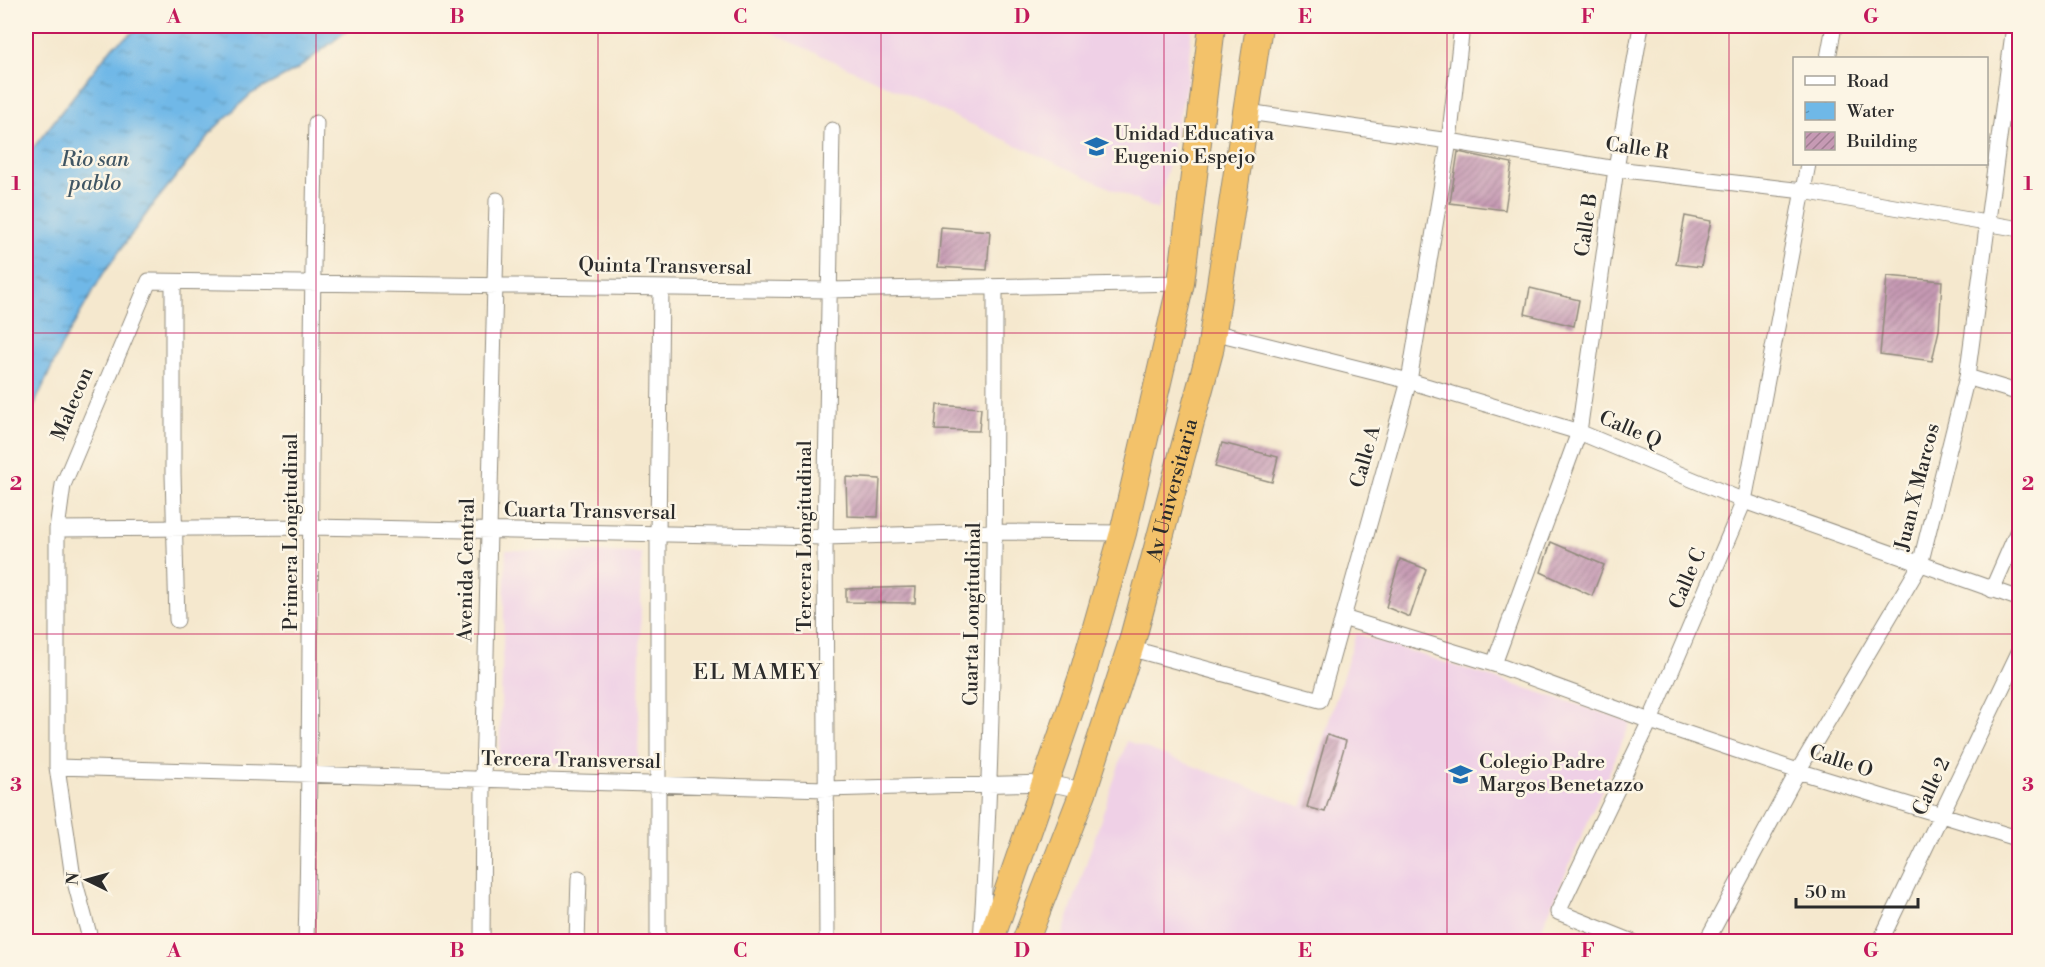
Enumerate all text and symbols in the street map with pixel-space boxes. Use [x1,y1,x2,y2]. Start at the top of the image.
text: A [166,5,182,30]
text: B [449,5,465,30]
text: C [733,5,747,30]
text: D [1014,5,1030,30]
text: E [1298,5,1312,30]
text: F [1581,5,1595,30]
text: G [1863,5,1879,30]
legend [1793,57,1988,165]
text: Road [1847,70,1890,93]
text: Water [1846,100,1895,123]
place label: Unidad Educativa Eugenio Espejo [1114,122,1275,170]
text: Building [1846,130,1918,153]
street label: Calle R [1604,132,1671,166]
school or university icon: Unidad Educativa Eugenio Espejo [1083,133,1109,159]
water label: Rio san pablo [60,147,129,197]
text: 1 [11,172,21,197]
text: 1 [2023,172,2033,197]
street label: Calle B [1570,192,1604,258]
street label: Quinta Transversal [578,253,752,281]
street label: Malecon [46,364,100,444]
street label: Calle Q [1595,406,1665,454]
street label: Av Universitaria [1141,415,1204,565]
street label: Juan X Marcos [1890,421,1946,554]
street label: Calle A [1345,422,1387,491]
street label: Primera Longitudinal [279,433,304,631]
street label: Tercera Longitudinal [793,440,818,632]
text: 2 [10,472,22,497]
text: 2 [2022,472,2034,497]
street label: Avenida Central [453,498,481,643]
street label: Cuarta Transversal [504,498,676,526]
street label: Cuarta Longitudinal [959,522,987,706]
street label: Calle C [1664,545,1712,613]
district label: EL MAMEY [693,659,823,686]
street label: Calle O [1806,740,1876,784]
street label: Tercera Transversal [481,747,661,775]
place label: Colegio Padre Margos Benetazzo [1479,750,1644,798]
street label: Calle 2 [1908,754,1956,820]
school or university icon: Colegio Padre Margos Benetazzo [1448,761,1474,787]
text: 3 [10,773,22,798]
text: 3 [2022,773,2034,798]
north arrow [57,850,117,910]
text: N [63,871,84,886]
scale bar [1796,871,1918,909]
text: 50 m [1805,881,1847,904]
text: A [166,939,182,964]
text: B [449,939,465,964]
text: C [733,939,747,964]
text: D [1014,939,1030,964]
text: E [1298,939,1312,964]
text: F [1581,939,1595,964]
text: G [1863,939,1879,964]

